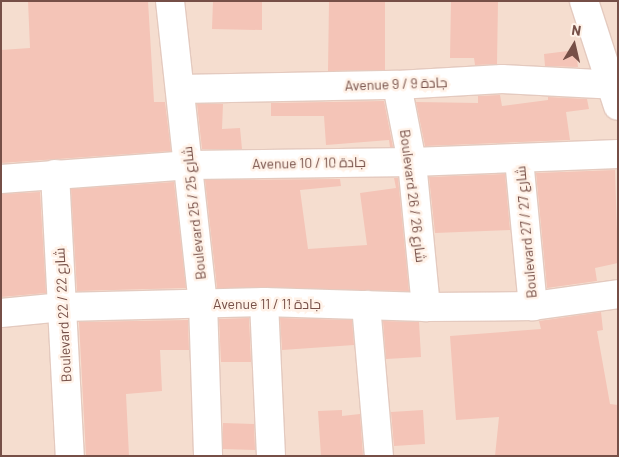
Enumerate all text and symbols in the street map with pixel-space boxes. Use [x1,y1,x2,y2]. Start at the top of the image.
north arrow [549,20,599,70]
text: N [570,21,582,39]
street label: Avenue 9 / جادة 9 [344,74,448,94]
street label: Boulevard 26 / شارع 26 [396,128,430,264]
street label: Boulevard 25 / شارع 25 [179,145,209,281]
street label: Avenue 10 / جادة 10 [252,154,366,172]
street label: Boulevard 27 / شارع 27 [512,165,540,299]
street label: Boulevard 22 / شارع 22 [51,247,75,383]
street label: Avenue 11 / جادة 11 [213,296,321,312]

